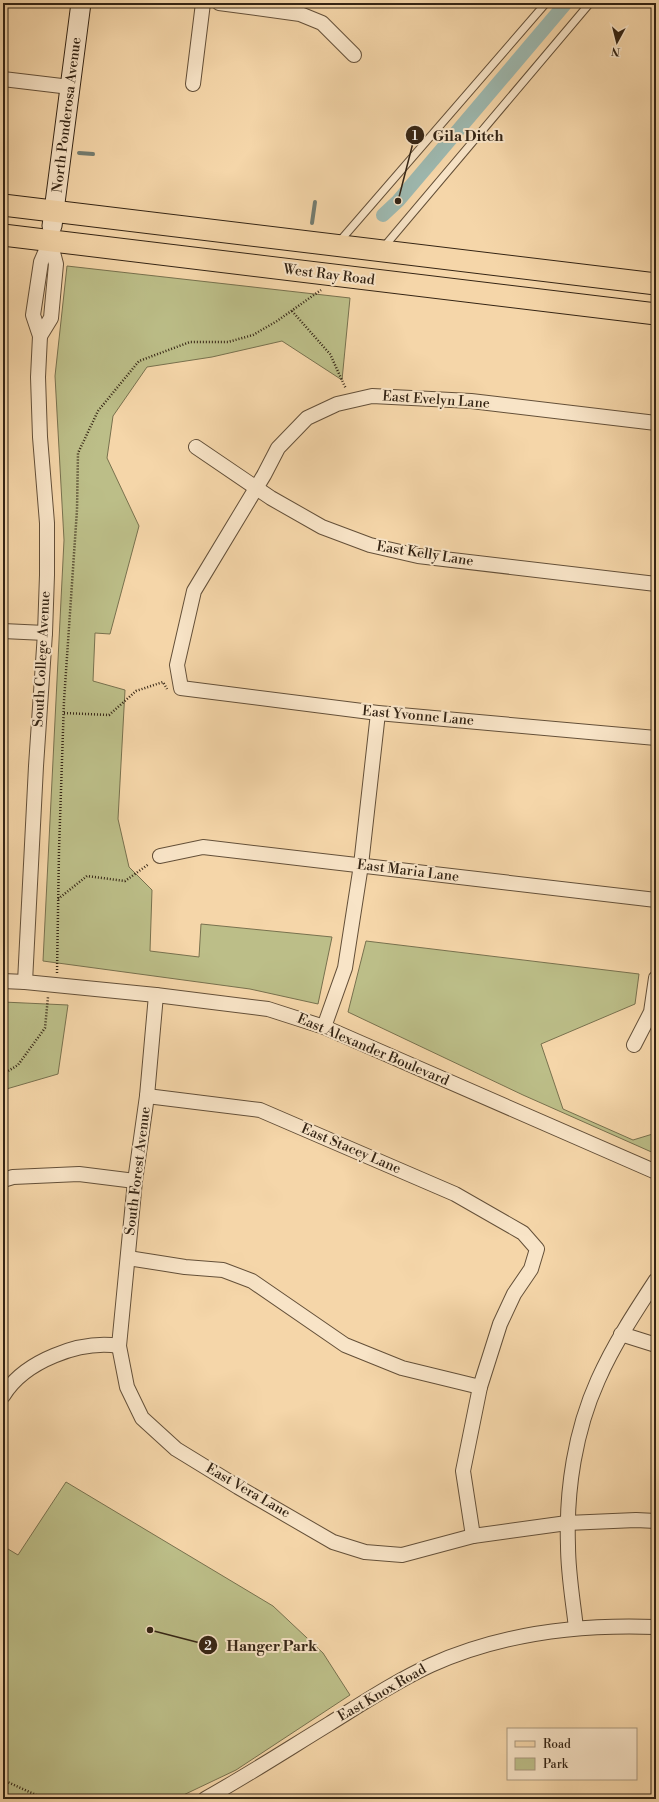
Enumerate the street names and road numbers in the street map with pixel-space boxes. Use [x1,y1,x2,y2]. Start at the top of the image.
street label: North Ponderosa Avenue [49,36,85,194]
street label: West Ray Road [281,260,376,290]
street label: East Evelyn Lane [382,387,490,413]
street label: East Kelly Lane [375,537,475,571]
street label: South College Avenue [29,590,55,728]
street label: East Yvonne Lane [361,702,475,730]
street label: East Maria Lane [356,856,460,886]
street label: East Alexander Boulevard [294,1010,452,1090]
street label: South Forest Avenue [121,1106,155,1236]
street label: East Stacey Lane [298,1120,404,1178]
street label: East Vera Lane [203,1460,293,1522]
street label: East Knox Road [334,1660,430,1726]

